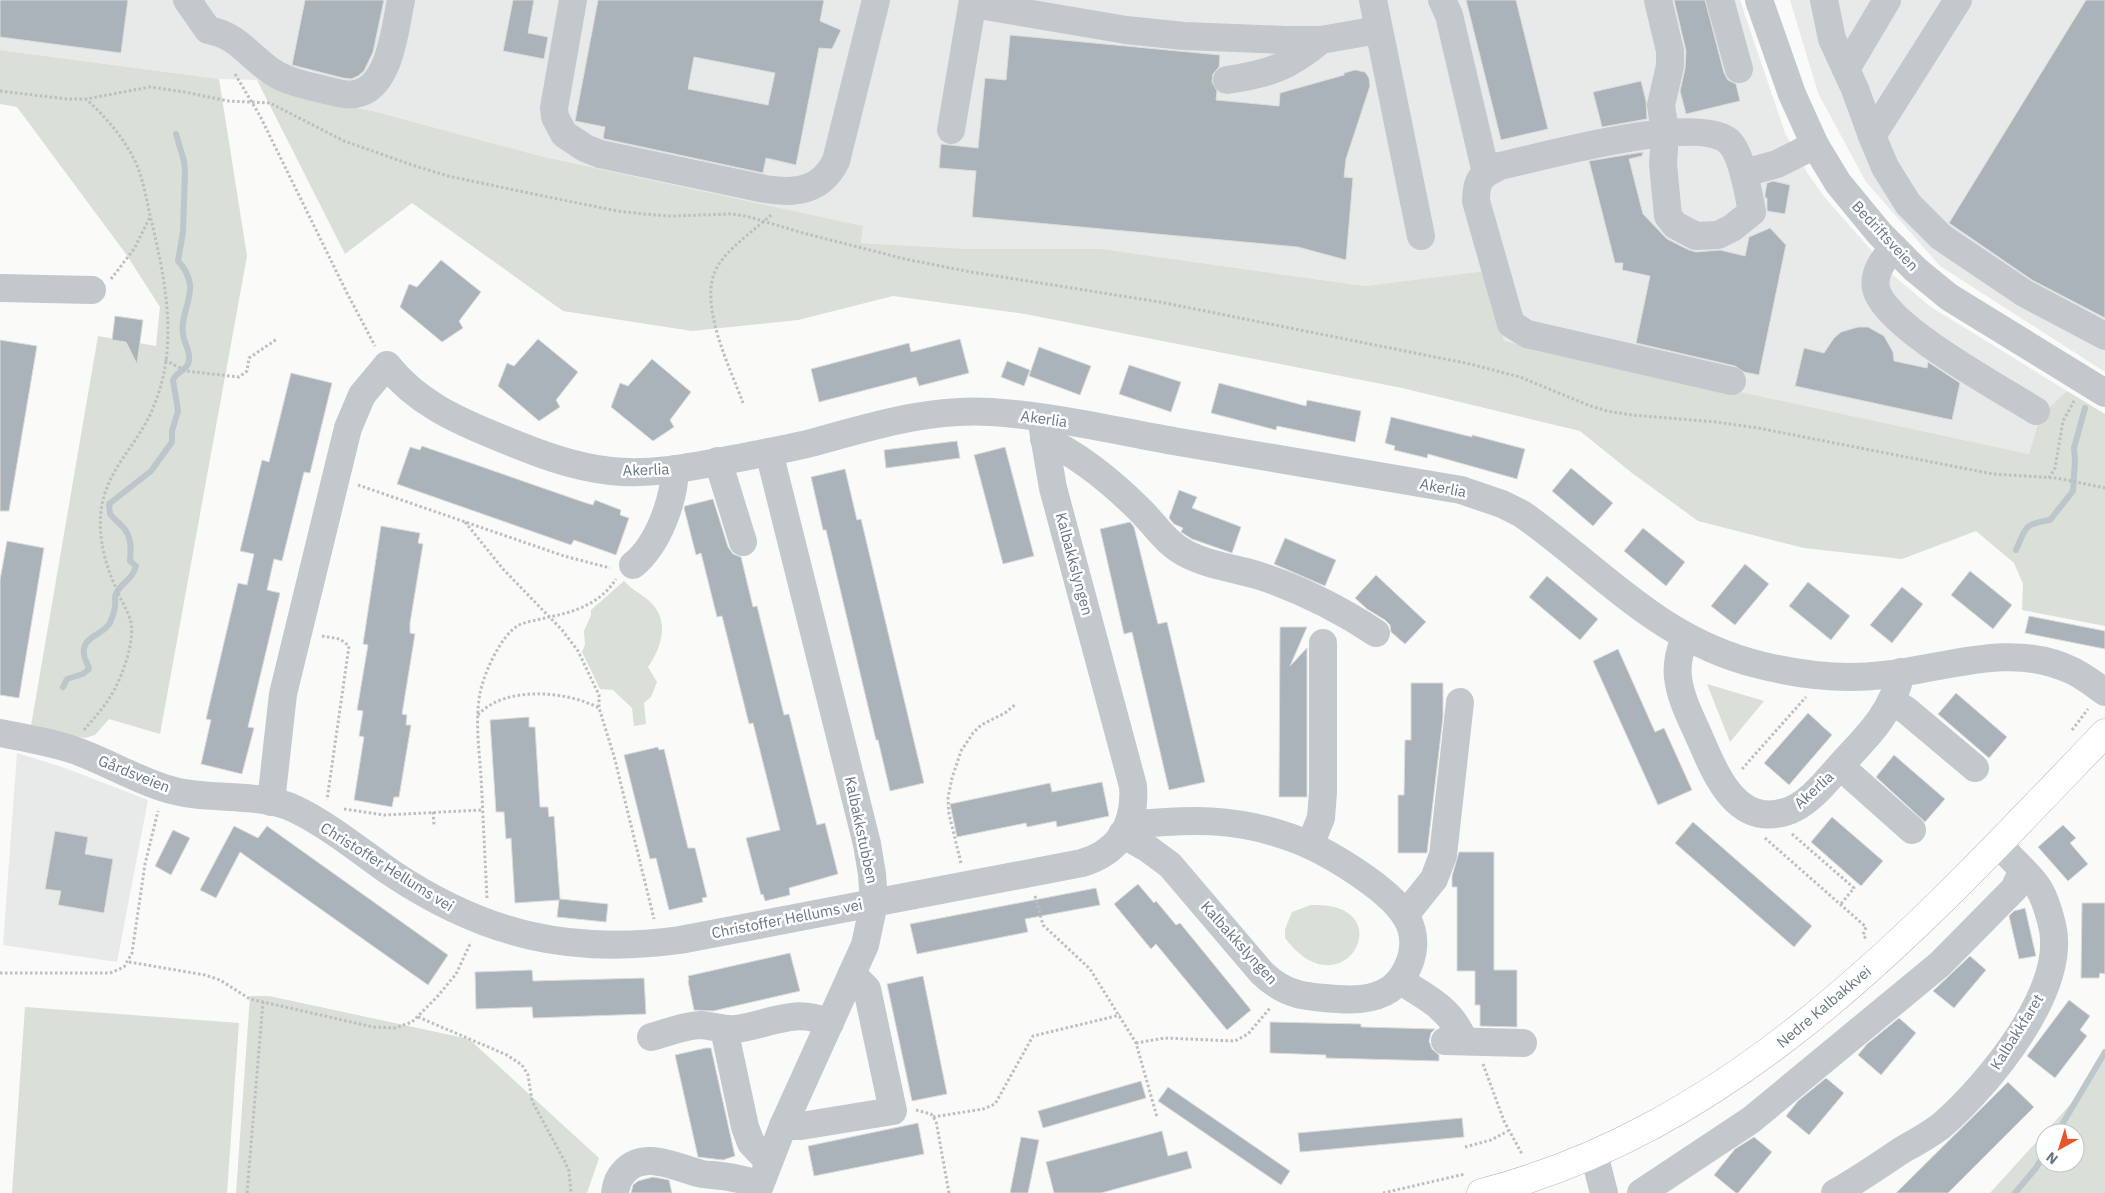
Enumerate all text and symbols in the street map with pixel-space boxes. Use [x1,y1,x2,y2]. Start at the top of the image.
street label: Bedriftsveien [1848,197,1923,275]
street label: Akerlia [1020,406,1069,431]
street label: Akerlia [622,459,670,480]
street label: Akerlia [1418,474,1468,501]
street label: Kalbakkslyngen [1052,510,1097,617]
street label: Gårdsveien [96,751,173,797]
street label: Akerlia [1790,767,1837,812]
street label: Kalbakkstubben [841,775,882,885]
street label: Christoffer Hellums vei [317,818,457,915]
street label: Christoffer Hellums vei [710,895,864,942]
street label: Kalbakkslyngen [1197,897,1282,988]
street label: Nedre Kalbakkvei [1773,962,1875,1052]
street label: Kalbakkfaret [1986,990,2047,1073]
north arrow [2035,1123,2085,1173]
text: N [2042,1148,2061,1168]

